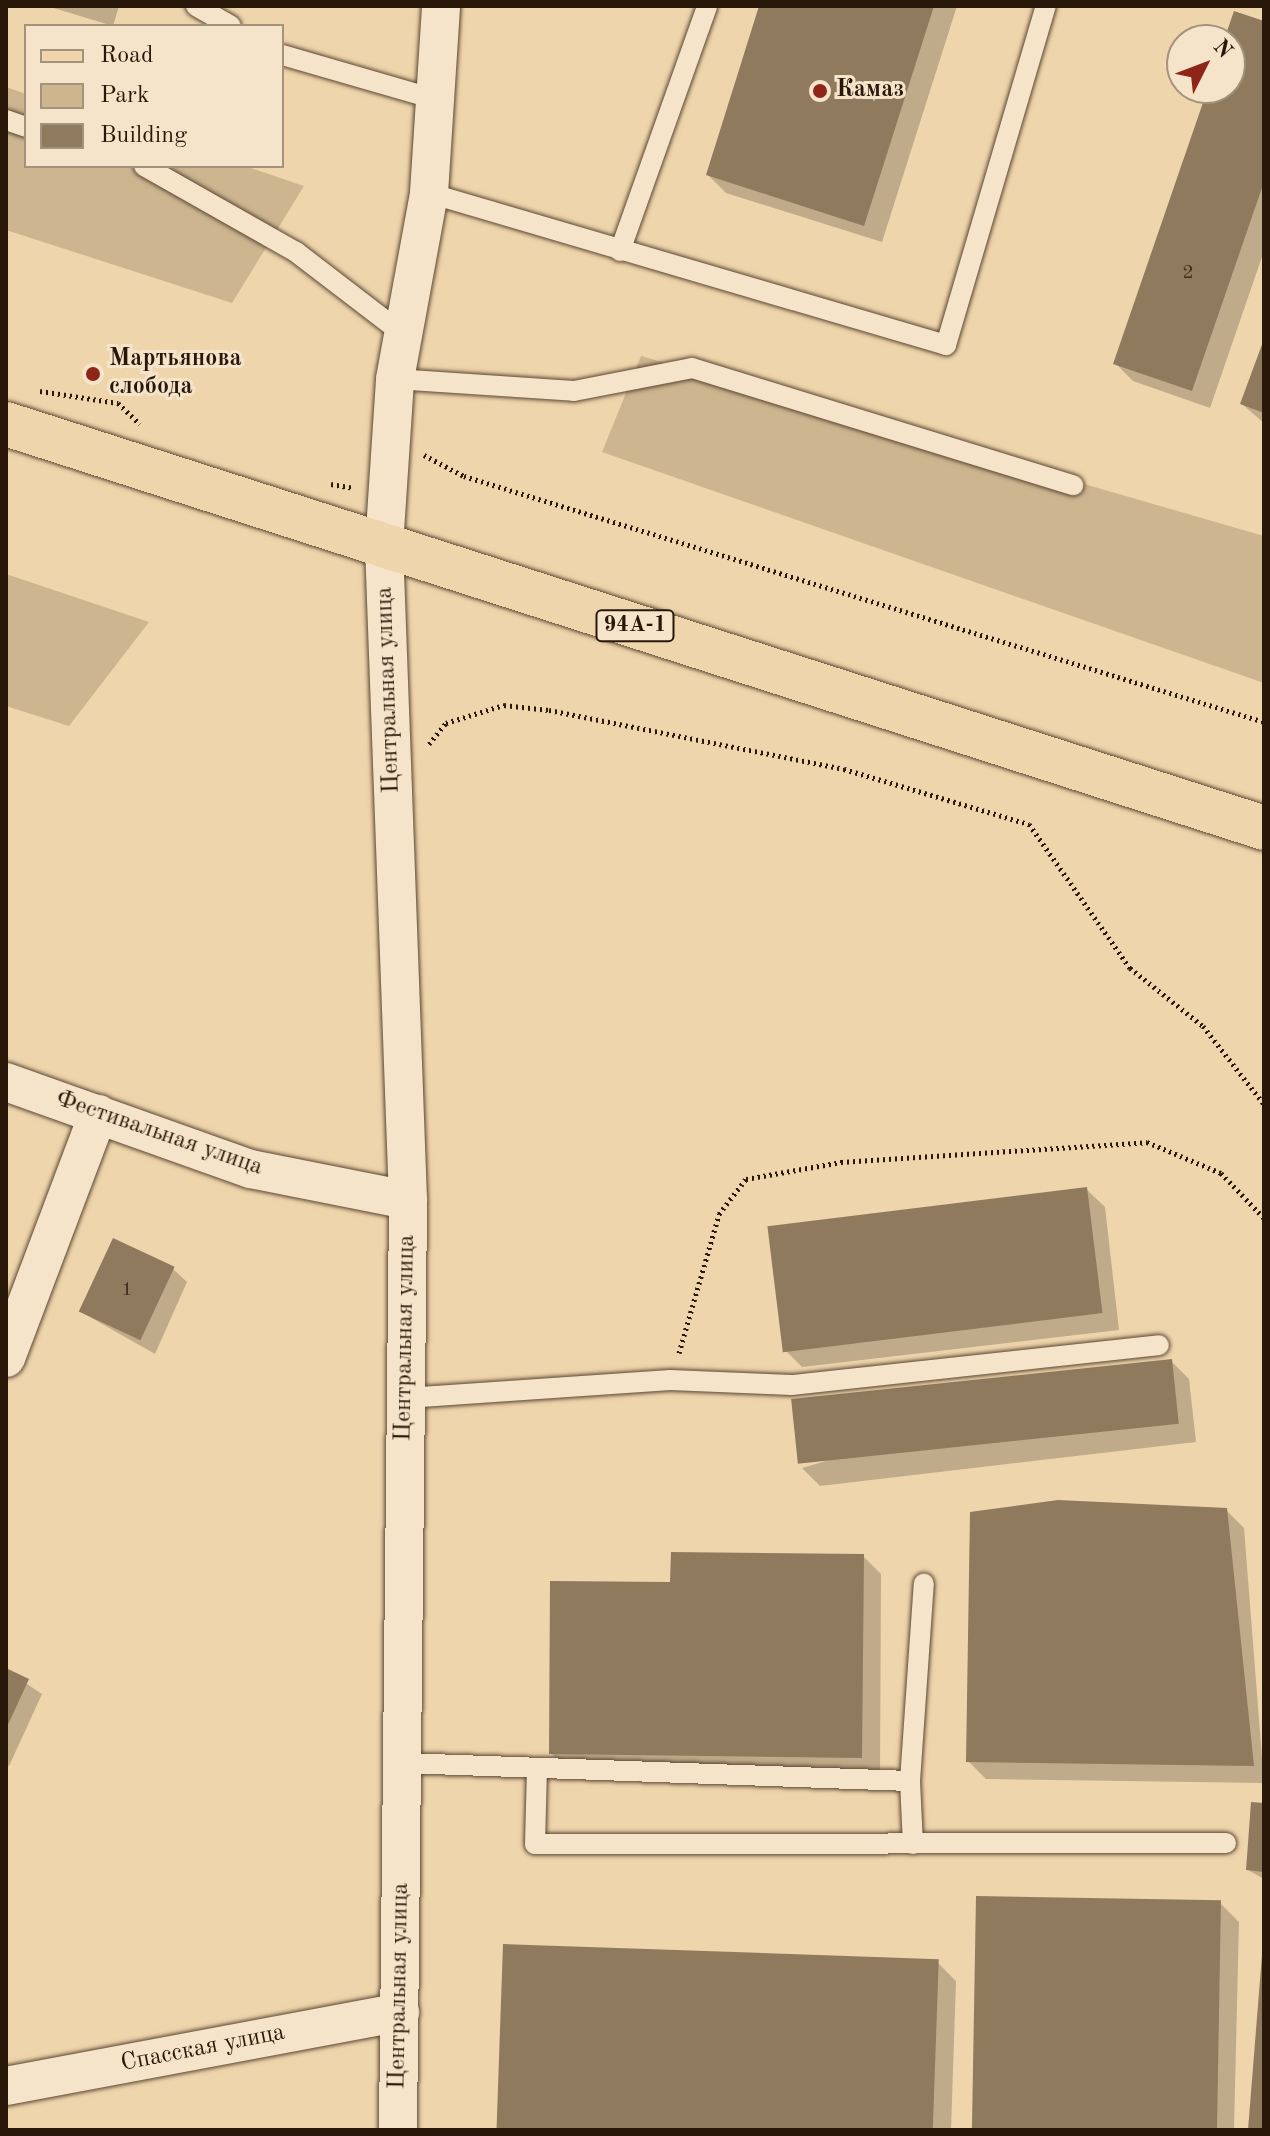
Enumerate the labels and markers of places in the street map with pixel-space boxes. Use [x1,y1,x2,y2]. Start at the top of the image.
place label: Камаз [836,77,904,105]
marker: Камаз [811,82,829,100]
place label: Мартьянова слобода [109,346,242,402]
marker: Мартьянова слобода [84,365,102,383]

